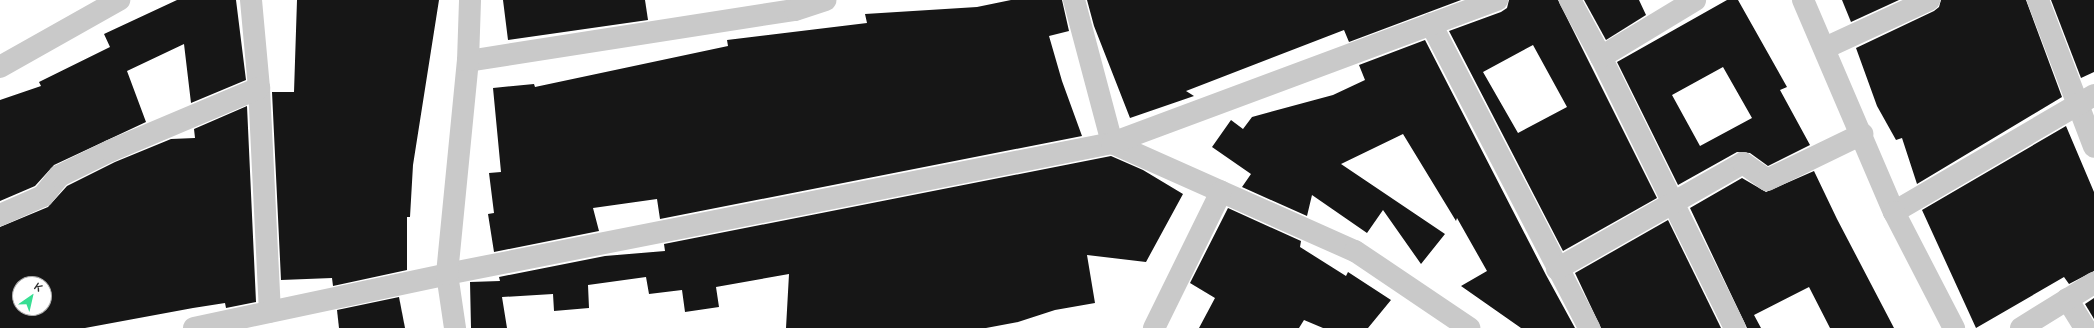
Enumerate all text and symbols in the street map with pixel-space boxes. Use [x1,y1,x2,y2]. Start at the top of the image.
north arrow [12,276,52,316]
text: K [31,279,45,295]

